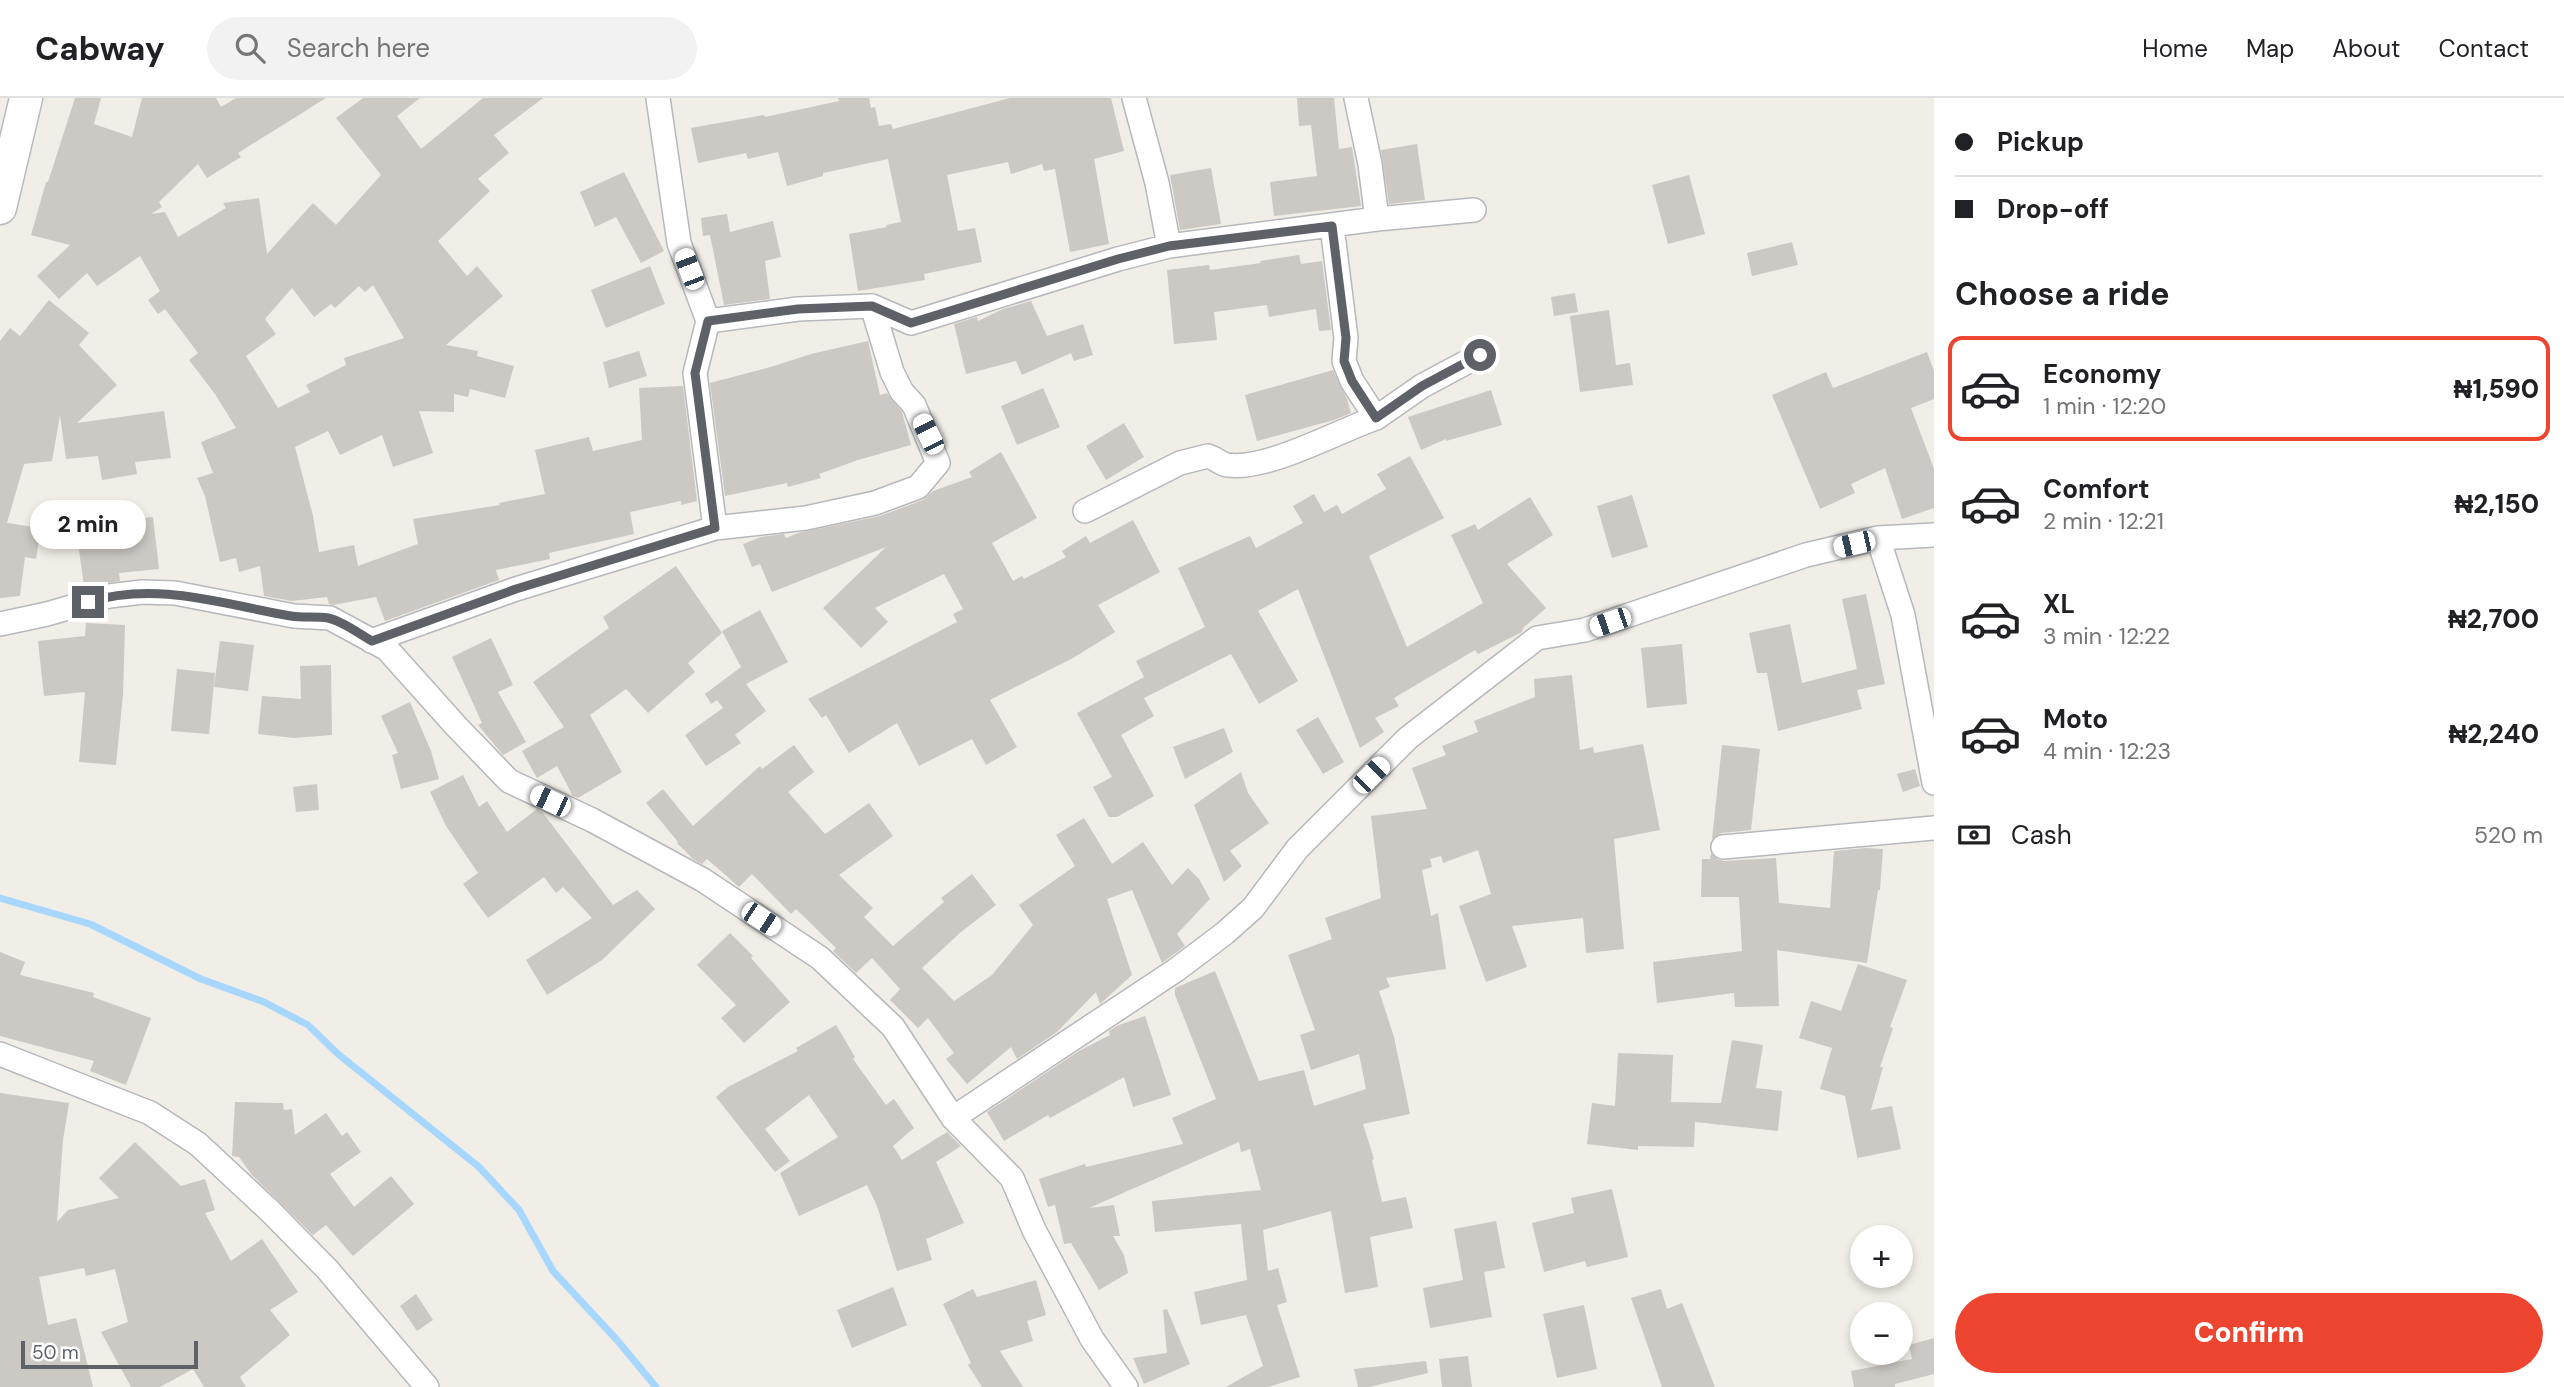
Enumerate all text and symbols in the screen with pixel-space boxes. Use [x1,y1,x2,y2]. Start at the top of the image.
search box [207,17,697,80]
text: Cabway [35,27,165,70]
icon: search [231,29,269,67]
text: Search here [287,31,430,65]
text: Home [2142,33,2208,64]
text: Map [2246,33,2294,64]
text: About [2332,33,2401,64]
text: Contact [2439,33,2529,64]
text: Pickup [1997,125,2084,159]
text: Drop-off [1997,192,2109,226]
car [672,246,707,292]
text: Choose a ride [1955,273,2170,315]
route start [1464,339,1496,371]
icon: car [1959,357,2022,420]
text: Economy [2043,357,2161,391]
text: ₦1,590 [2454,372,2539,406]
text: 1 min · 12:20 [2043,391,2166,421]
car [910,411,947,457]
icon: car [1959,472,2022,535]
text: Comfort [2043,472,2149,506]
text: ₦2,150 [2454,487,2539,521]
callout: 2 min [30,500,146,550]
text: 2 min · 12:21 [2043,506,2164,536]
text: 2 min [57,509,119,539]
car [1832,529,1877,559]
route end [72,586,104,618]
icon: car [1959,587,2022,650]
text: XL [2043,587,2075,621]
text: ₦2,700 [2448,602,2539,636]
car [1587,605,1634,639]
text: 3 min · 12:22 [2043,621,2170,651]
icon: car [1959,702,2022,765]
text: Moto [2043,702,2108,736]
text: ₦2,240 [2448,717,2539,751]
text: 4 min · 12:23 [2043,736,2171,766]
car [1349,753,1394,797]
car [527,783,574,819]
icon: cash [1955,816,1993,854]
text: Cash [2011,818,2072,852]
text: 520 m [2474,820,2543,850]
car [738,899,785,939]
map controls [1850,1225,1913,1365]
button: + [1850,1225,1913,1288]
button: Confirm [1955,1293,2543,1373]
button: − [1850,1302,1913,1365]
scale bar [21,1338,198,1370]
text: 50 m [32,1340,79,1365]

